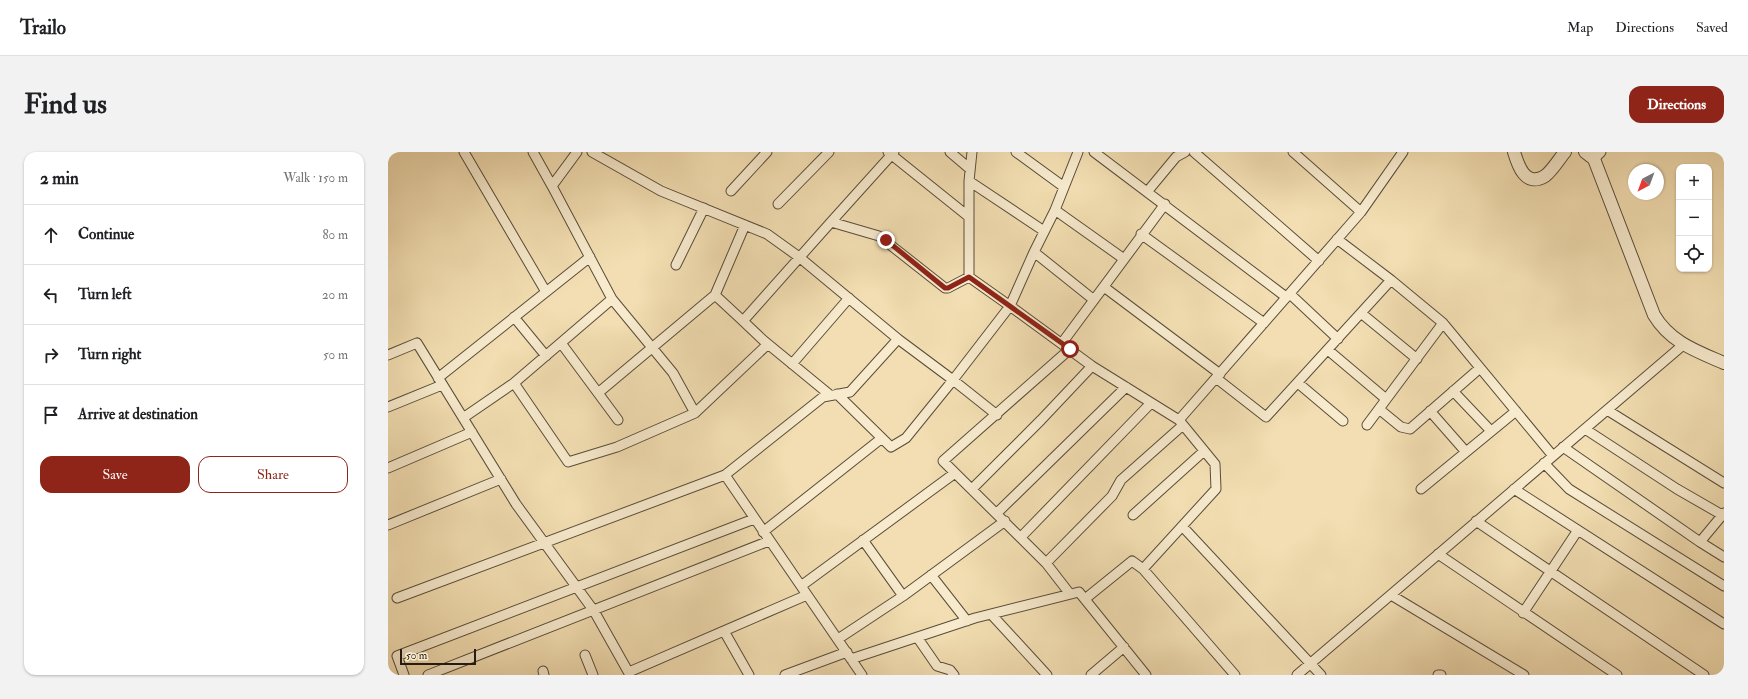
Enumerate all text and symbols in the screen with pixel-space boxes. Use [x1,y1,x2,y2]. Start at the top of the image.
text: Trailo [20,16,66,40]
text: Map [1567,19,1593,36]
text: Directions [1615,19,1674,36]
text: Saved [1696,19,1728,36]
button: Directions [1629,86,1724,123]
text: Find us [24,87,107,122]
north arrow [1628,164,1664,200]
map controls [1676,164,1712,272]
button: + [1676,164,1712,200]
text: 2 min [40,168,79,189]
text: Walk · 150 m [283,170,348,186]
button: − [1676,200,1712,236]
icon: ahead [40,224,62,246]
text: Continue [78,225,134,244]
text: 80 m [322,227,348,243]
route end [877,231,895,249]
button: locate [1676,236,1712,272]
icon: left [40,284,62,306]
text: Turn left [78,285,132,304]
text: 20 m [322,287,348,303]
route start [1061,340,1079,358]
icon: right [40,344,62,366]
text: Turn right [78,345,141,364]
text: 50 m [323,347,348,363]
icon: arrive [40,404,62,426]
text: Arrive at destination [78,405,198,424]
button: Save [40,456,190,493]
button: Share [198,456,348,493]
scale bar [400,647,476,666]
text: 50 m [406,649,427,662]

